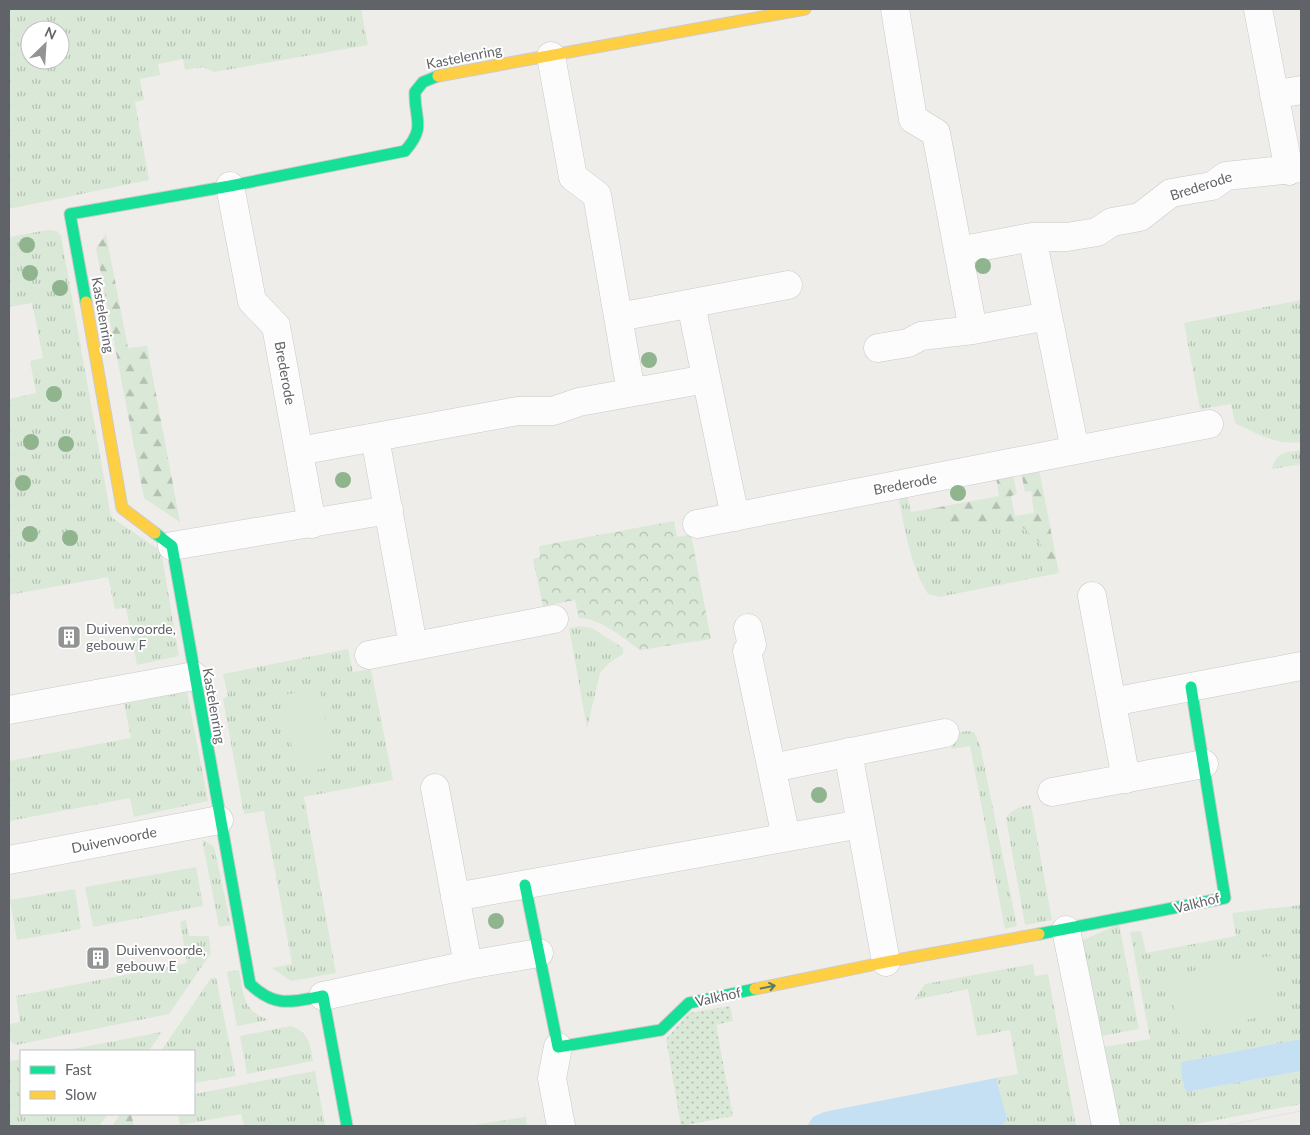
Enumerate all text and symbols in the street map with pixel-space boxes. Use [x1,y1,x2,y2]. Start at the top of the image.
north arrow [20,20,70,70]
text: N [42,23,59,43]
street label: Kastelenring [425,41,503,72]
street label: Brederode [1168,168,1234,204]
street label: Kastelenring [88,276,119,354]
street label: Brederode [272,340,299,406]
street label: Brederode [872,469,938,498]
place label: Duivenvoorde, gebouw F [86,620,176,653]
building icon: Duivenvoorde, gebouw F [56,624,82,650]
street label: Kastelenring [199,667,230,745]
street label: Duivenvoorde [70,823,158,856]
street label: Valkhof [1172,889,1221,916]
place label: Duivenvoorde, gebouw E [116,941,206,974]
building icon: Duivenvoorde, gebouw E [85,945,111,971]
one-way arrow [759,982,775,991]
street label: Valkhof [693,983,742,1010]
legend [20,1050,195,1115]
text: Fast [65,1060,92,1078]
text: Slow [65,1085,97,1103]

